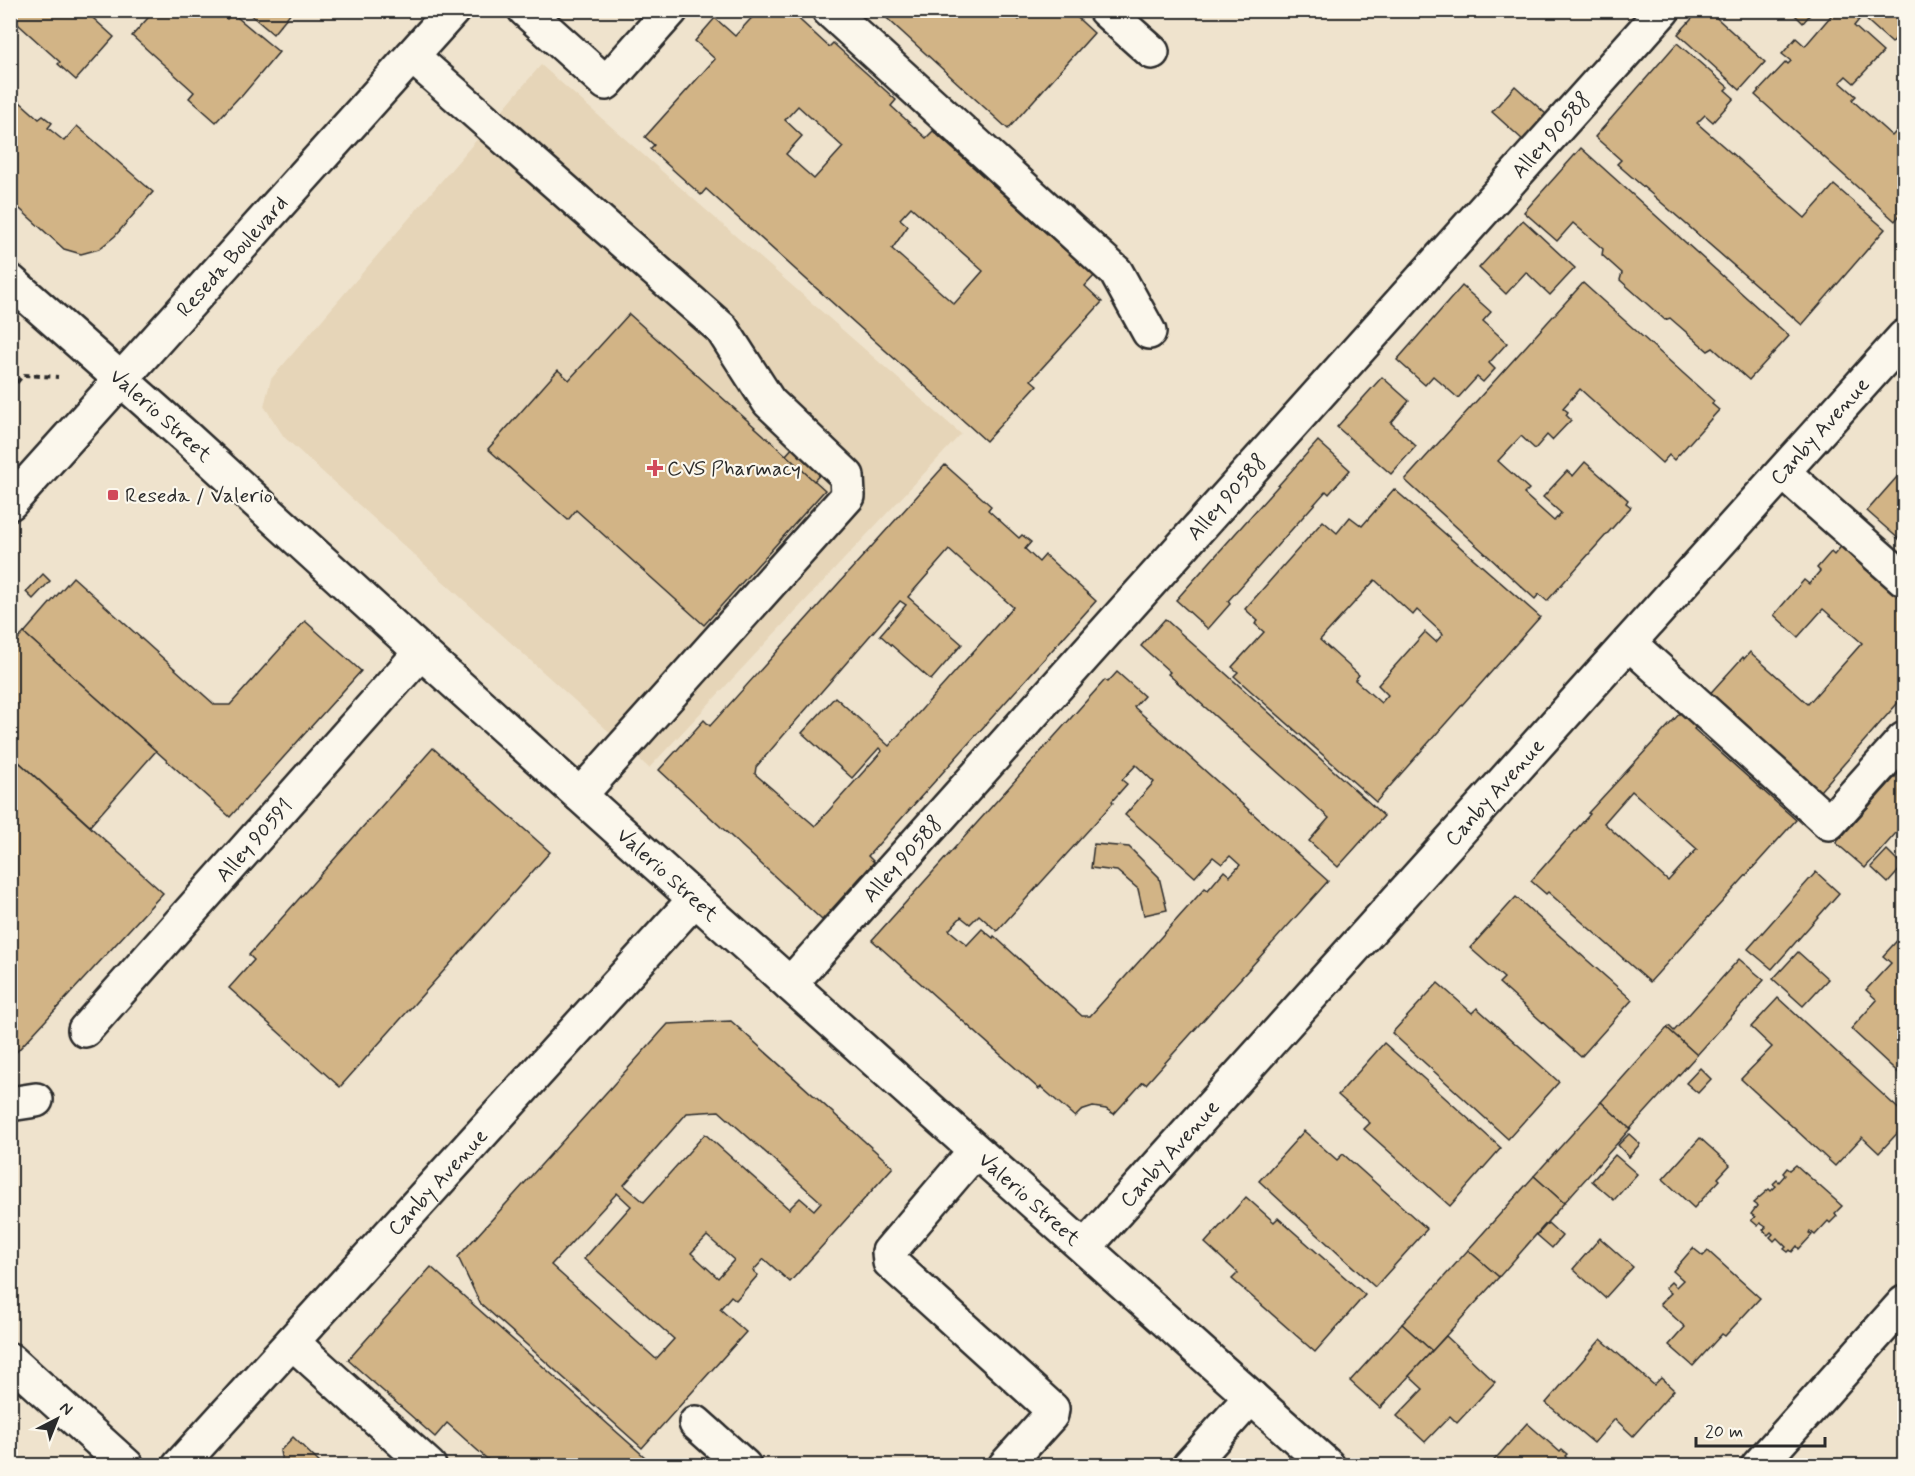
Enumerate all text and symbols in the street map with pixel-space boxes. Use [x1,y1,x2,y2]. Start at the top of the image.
street label: Alley 90588 [1506,87,1598,185]
street label: Reseda Boulevard [171,190,295,323]
street label: Valerio Street [103,363,218,469]
street label: Canby Avenue [1764,372,1876,492]
street label: Alley 90588 [1181,448,1273,547]
place label: CVS Pharmacy [667,455,801,483]
marker: CVS Pharmacy [648,461,662,475]
place label: Reseda / Valerio [125,482,273,510]
marker: Reseda / Valerio [106,488,120,502]
street label: Canby Avenue [1439,733,1551,853]
street label: Alley 90591 [210,793,299,889]
street label: Alley 90588 [857,810,949,909]
street label: Valerio Street [610,822,725,929]
street label: Canby Avenue [1114,1094,1226,1214]
street label: Canby Avenue [382,1123,494,1242]
street label: Valerio Street [972,1146,1087,1253]
north arrow [27,1389,87,1449]
text: N [55,1398,77,1420]
scale bar [1696,1410,1825,1448]
text: 20 m [1705,1420,1743,1444]

